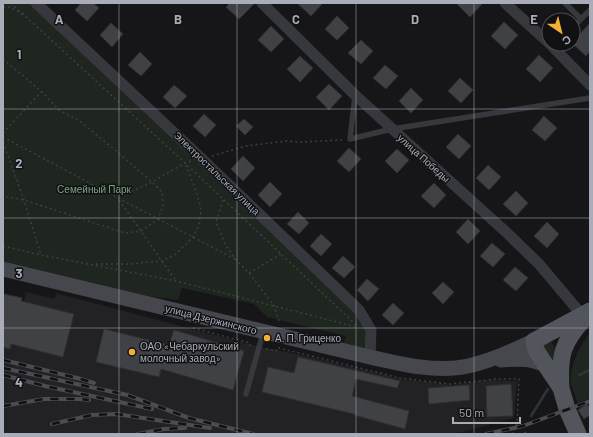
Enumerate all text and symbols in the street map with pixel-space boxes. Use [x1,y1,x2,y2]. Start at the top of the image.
text: A [55,11,64,27]
text: B [174,11,182,27]
text: C [292,11,300,27]
text: D [411,11,419,27]
text: E [530,11,538,27]
north arrow [541,12,581,52]
text: С [560,33,574,48]
text: 1 [17,46,21,62]
street label: Электростальская улица [172,129,263,217]
street label: улица Победы [395,131,453,185]
text: 2 [15,155,23,171]
park label: Семейный Парк [57,183,132,195]
text: 3 [15,265,23,281]
street label: улица Дзержинского [164,302,258,336]
place label: А. П. Гриценко [275,332,342,344]
marker: А. П. Гриценко [262,333,272,343]
place label: ОАО «Чебаркульский молочный завод» [140,340,239,364]
marker: ОАО «Чебаркульский молочный завод» [127,347,137,357]
text: 4 [15,374,23,390]
scale bar [453,399,520,425]
text: 50 m [459,405,484,419]

